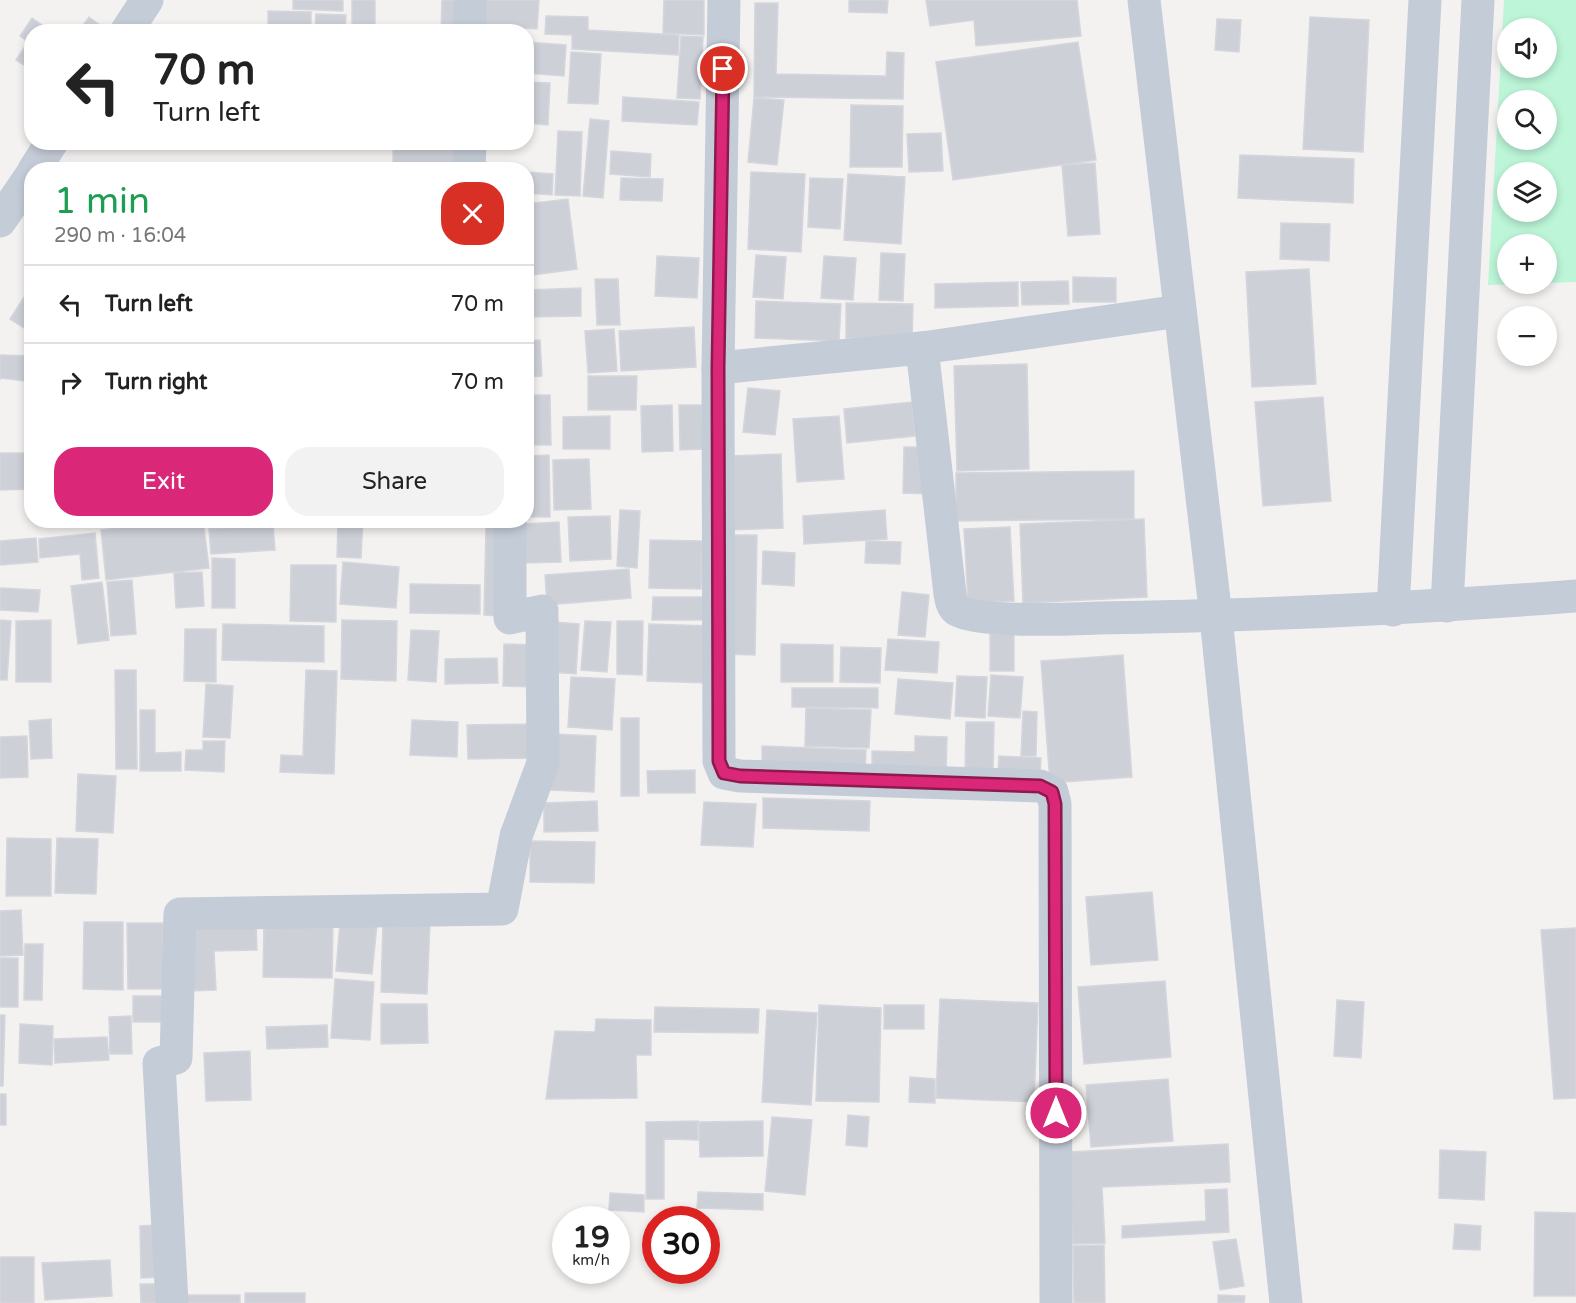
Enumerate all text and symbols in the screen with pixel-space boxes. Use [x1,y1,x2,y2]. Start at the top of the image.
map controls [1497,18,1557,366]
button: sound [1497,18,1557,78]
pin [697,43,748,94]
text: 70 m [153,45,255,96]
icon: left [54,48,132,126]
icon: arrive [706,52,739,85]
button: search [1497,90,1557,150]
text: Turn left [153,96,260,129]
button: layers [1497,162,1557,222]
text: 1 min [54,180,150,223]
button: close [441,182,504,245]
text: 290 m · 16:04 [54,224,186,248]
button: + [1497,234,1557,294]
icon: left [54,288,87,321]
text: Turn left [105,291,193,317]
text: 70 m [450,291,504,317]
button: − [1497,306,1557,366]
icon: right [54,366,87,399]
text: Turn right [105,369,207,395]
text: 70 m [450,369,504,395]
button: Exit [54,447,273,516]
button: Share [285,447,504,516]
position arrow [1024,1081,1088,1145]
speed limit sign: 30 [642,1206,720,1284]
text: 19 [572,1219,610,1256]
text: km/h [572,1251,610,1269]

